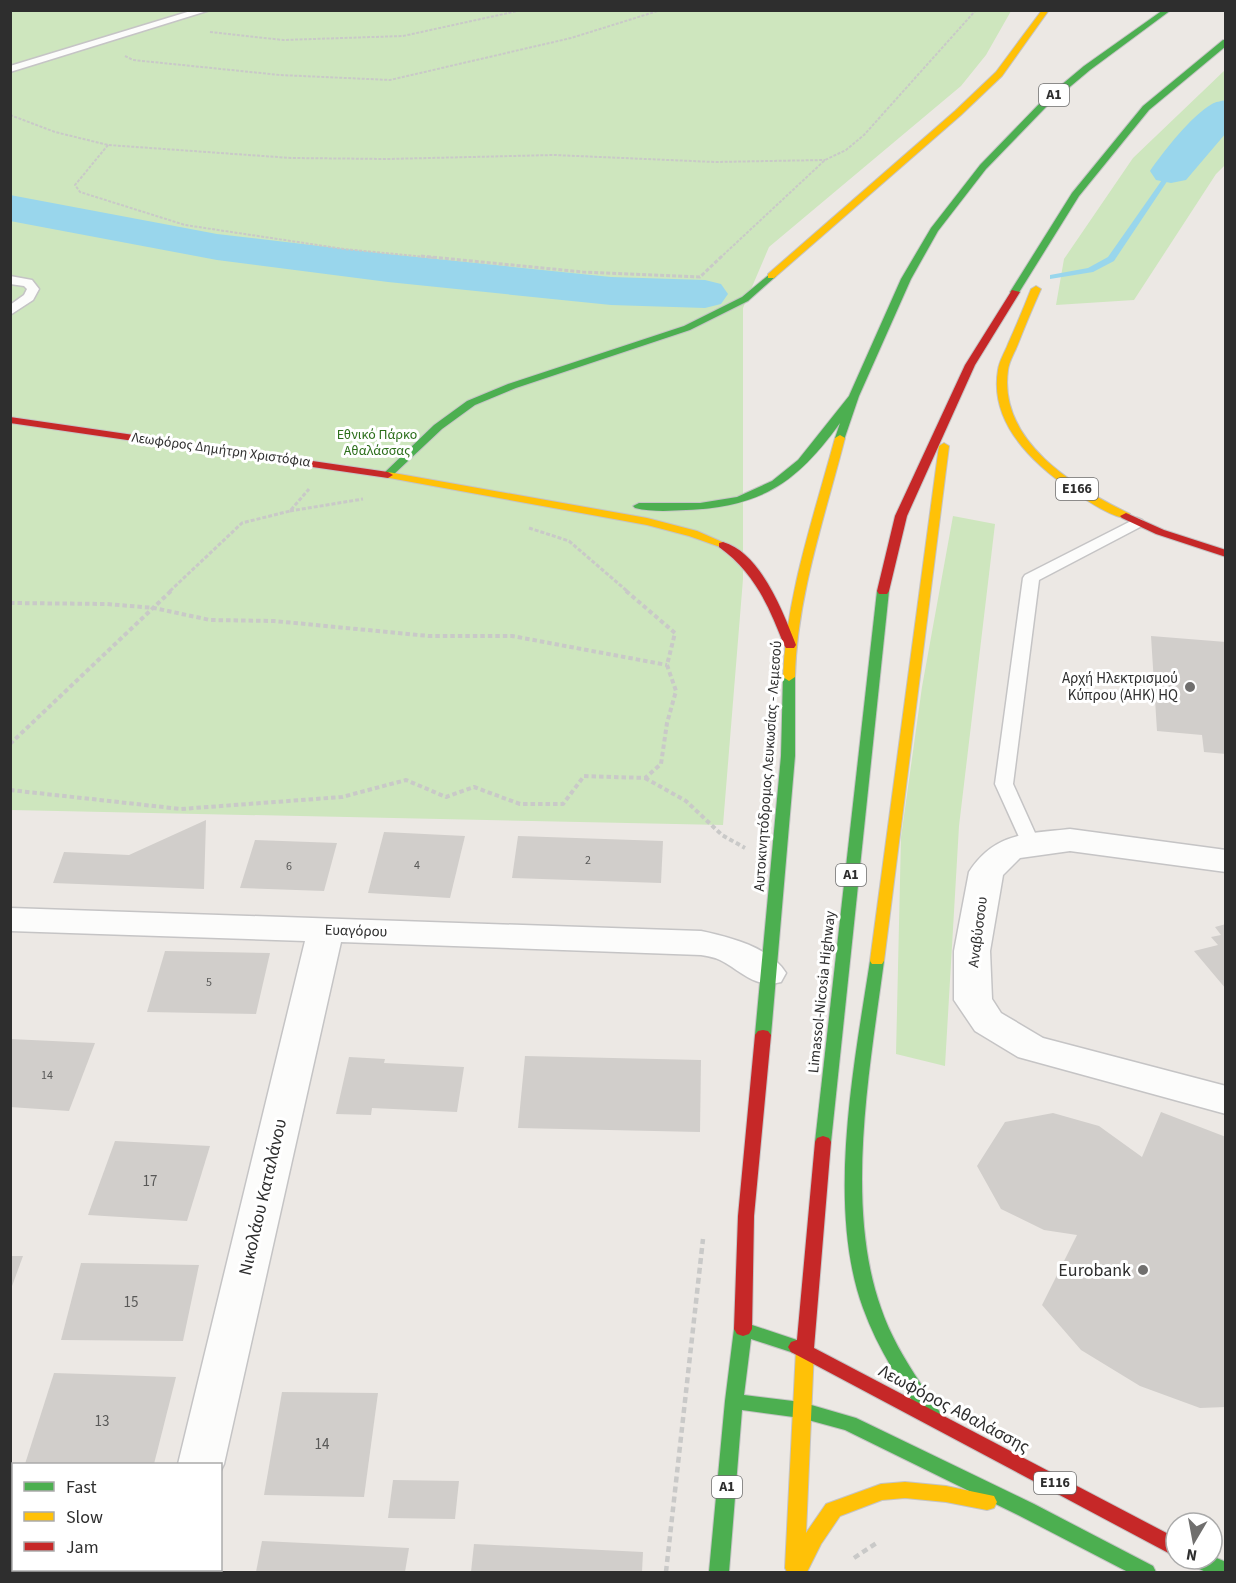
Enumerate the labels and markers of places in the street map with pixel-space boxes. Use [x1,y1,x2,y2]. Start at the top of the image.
place label: Αρχή Ηλεκτρισμού Κύπρου (ΑΗΚ) HQ [1062,668,1178,706]
marker: Αρχή Ηλεκτρισμού Κύπρου (ΑΗΚ) HQ [1183,680,1197,694]
place label: Eurobank [1058,1258,1131,1283]
marker: Eurobank [1136,1263,1150,1277]

